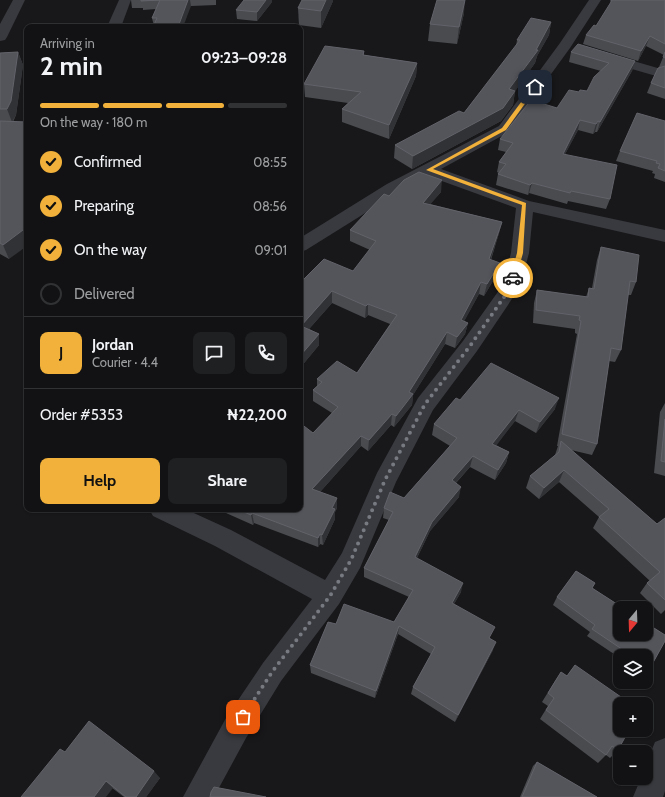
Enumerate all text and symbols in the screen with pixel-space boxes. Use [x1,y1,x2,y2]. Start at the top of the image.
text: Arriving in [40,35,95,51]
text: 09:23–09:28 [201,49,287,67]
text: 2 min [40,50,103,82]
pin [518,70,552,104]
icon: home [524,76,546,98]
text: On the way · 180 m [40,114,148,130]
icon: check [40,151,62,173]
text: Confirmed [74,153,142,171]
text: 08:55 [253,154,287,170]
icon: check [40,195,62,217]
text: Preparing [74,197,134,215]
text: 08:56 [253,198,287,214]
icon: check [40,239,62,261]
text: On the way [74,241,147,259]
text: 09:01 [255,242,287,258]
courier [493,258,533,298]
icon: car [502,267,524,289]
text: Delivered [74,285,135,303]
button: chat [193,332,235,374]
button: phone [245,332,287,374]
text: Jordan [92,336,134,354]
text: J [59,344,63,362]
text: Courier · 4.4 [92,354,158,370]
text: Order #5353 [40,406,123,424]
text: ₦22,200 [226,406,287,424]
button: Help [40,458,160,504]
button: Share [168,458,287,504]
north arrow [613,601,653,641]
map controls [613,601,653,785]
button: layers [613,649,653,689]
button: + [613,697,653,737]
pin [226,700,260,734]
icon: bag [232,706,254,728]
button: − [613,745,653,785]

